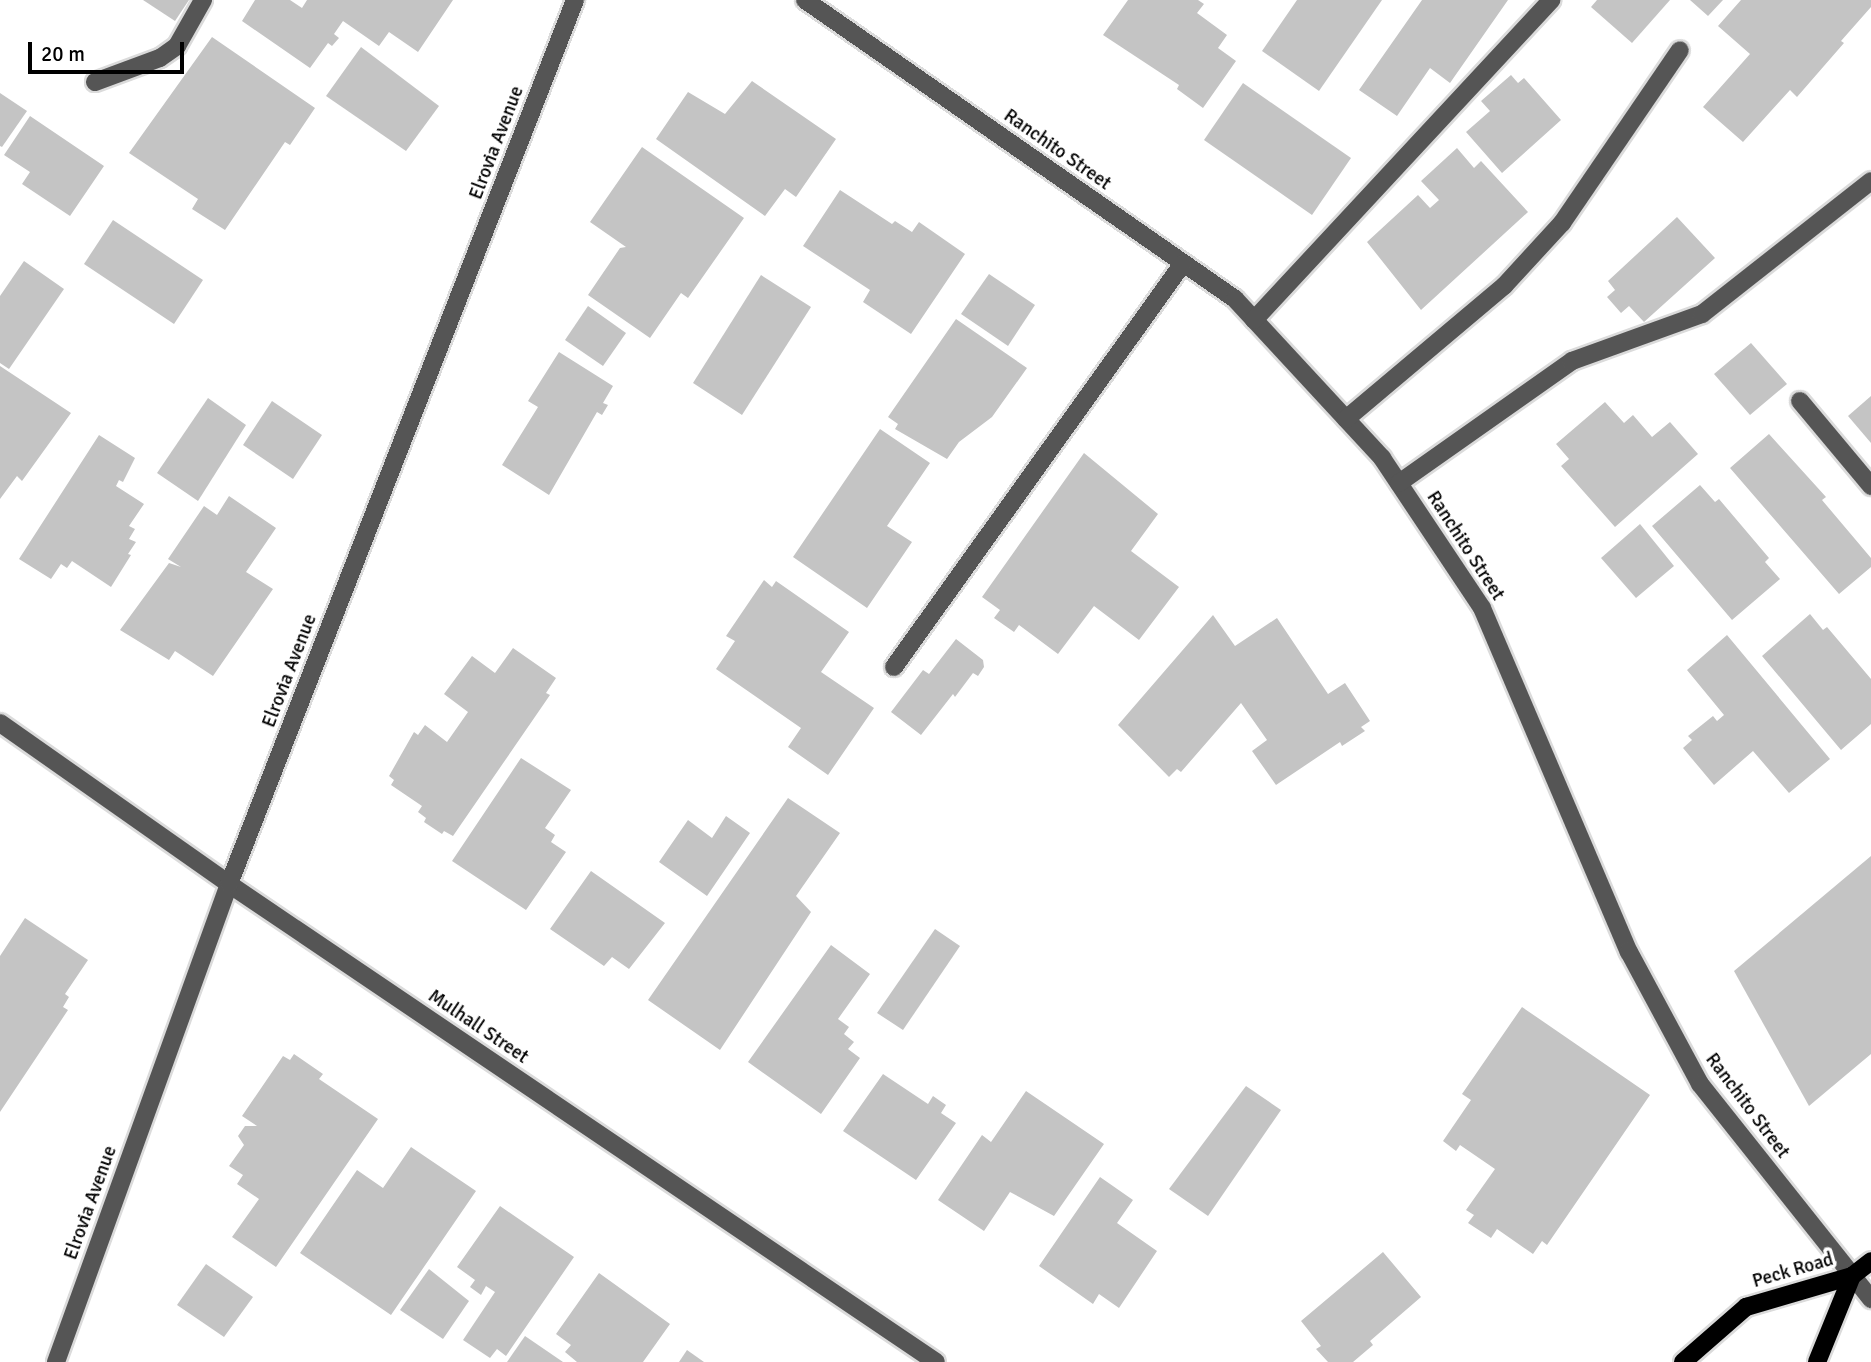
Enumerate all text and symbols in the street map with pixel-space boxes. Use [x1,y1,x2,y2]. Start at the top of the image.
scale bar [32,28,187,72]
text: 20 m [41,41,85,67]
street label: Elrovia Avenue [465,83,529,203]
street label: Ranchito Street [999,105,1115,195]
street label: Ranchito Street [1421,487,1509,605]
street label: Elrovia Avenue [258,611,322,731]
street label: Mulhall Street [424,985,532,1069]
street label: Ranchito Street [1700,1049,1794,1163]
street label: Elrovia Avenue [60,1143,122,1263]
street label: Peck Road [1750,1249,1836,1293]

